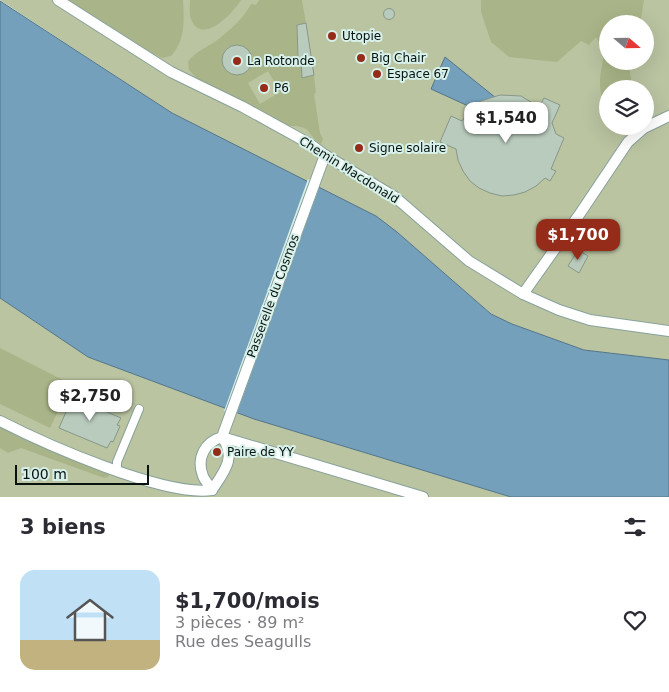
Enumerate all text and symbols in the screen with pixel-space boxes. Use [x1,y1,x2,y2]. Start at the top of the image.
north arrow [599,15,654,70]
map controls [599,15,654,135]
place label: Utopie [342,29,381,43]
marker: Utopie [326,30,338,42]
place label: Big Chair [371,51,426,65]
marker: Big Chair [355,52,367,64]
place label: La Rotonde [247,54,315,68]
marker: La Rotonde [231,55,243,67]
place label: Espace 67 [387,67,449,81]
marker: Espace 67 [371,68,383,80]
button: layers [599,80,654,135]
place label: P6 [274,81,289,95]
marker: P6 [258,82,270,94]
pin: $1,540 [465,102,547,144]
text: $1,540 [475,108,537,127]
street label: Chemin Macdonald [297,134,401,206]
place label: Signe solaire [369,141,446,155]
marker: Signe solaire [353,142,365,154]
pin: $1,700 [537,218,619,261]
text: $1,700 [547,225,609,244]
street label: Passerelle du Cosmos [244,232,302,360]
pin: $2,750 [49,380,131,422]
text: $2,750 [59,386,121,405]
place label: Paire de YY [227,445,294,459]
marker: Paire de YY [211,446,223,458]
scale bar [15,462,149,485]
text: 100 m [22,466,67,482]
icon: filters [621,513,649,541]
text: 3 biens [20,515,106,539]
text: $1,700/mois [175,589,320,613]
icon: home [60,590,120,650]
icon: heart [621,606,649,634]
text: 3 pièces · 89 m² [175,613,304,632]
text: Rue des Seagulls [175,632,311,651]

